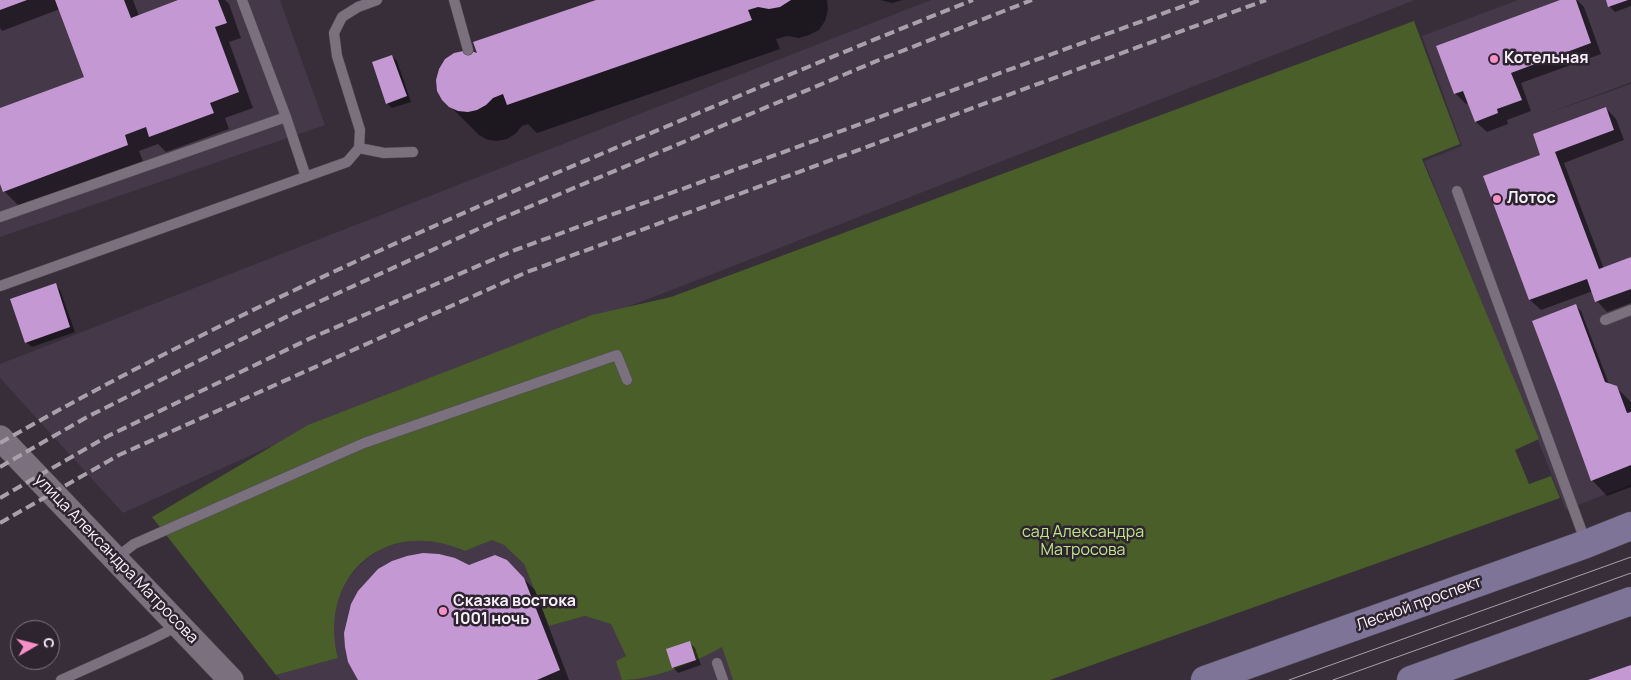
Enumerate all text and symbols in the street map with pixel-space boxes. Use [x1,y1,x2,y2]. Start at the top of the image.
place label: Котельная [1504,49,1589,69]
marker: Котельная [1488,53,1500,65]
place label: Лотос [1507,189,1556,209]
marker: Лотос [1491,193,1503,205]
street label: улица Александра Матросова [30,470,202,648]
park label: cад Александра Матросова [1022,523,1144,561]
street label: Лесной проспект [1354,572,1484,636]
place label: Сказка востока 1001 ночь [453,592,576,630]
marker: Сказка востока 1001 ночь [437,605,449,617]
north arrow [10,620,60,670]
text: С [39,637,59,649]

